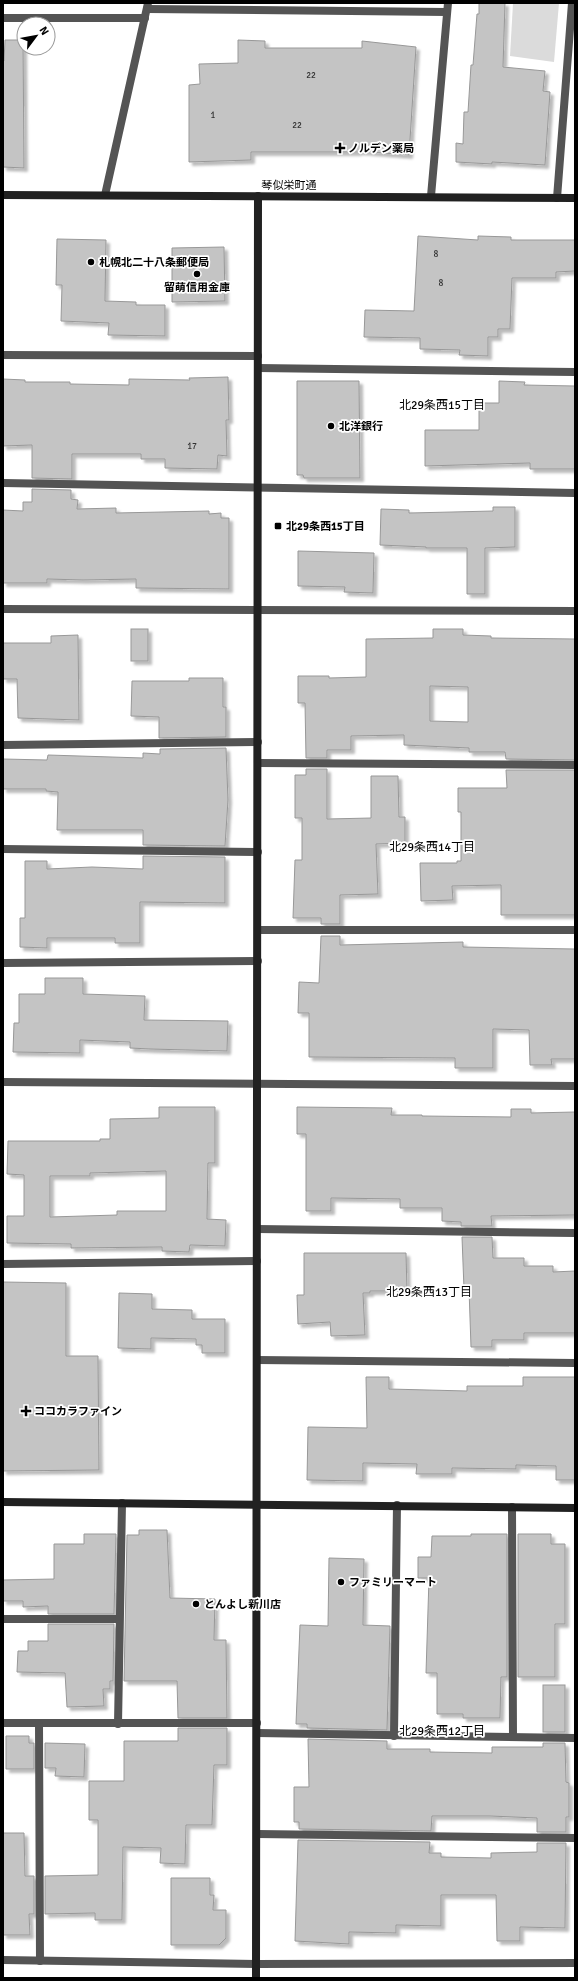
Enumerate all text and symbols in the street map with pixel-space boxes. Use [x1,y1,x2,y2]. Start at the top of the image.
north arrow [16,16,56,56]
text: N [37,24,52,38]
house number: 22 [306,70,316,81]
house number: 1 [211,110,216,121]
house number: 22 [292,120,302,131]
place label: ノルデン薬局 [348,142,414,155]
marker: ノルデン薬局 [335,143,345,153]
street label: 琴似栄町通 [262,179,317,192]
house number: 8 [434,249,439,260]
place label: 札幌北二十八条郵便局 [99,256,209,269]
marker: 札幌北二十八条郵便局 [86,257,96,267]
marker: 留萌信用金庫 [192,269,202,279]
house number: 8 [439,278,444,289]
place label: 留萌信用金庫 [164,281,230,294]
district label: 北29条西15丁目 [399,398,485,413]
place label: 北洋銀行 [339,420,383,433]
marker: 北洋銀行 [326,421,336,431]
house number: 17 [187,441,197,452]
place label: 北29条西15丁目 [286,520,365,533]
marker: 北29条西15丁目 [273,521,283,531]
district label: 北29条西14丁目 [389,840,475,855]
district label: 北29条西13丁目 [386,1285,472,1300]
place label: ココカラファイン [34,1405,122,1418]
marker: ココカラファイン [21,1406,31,1416]
place label: ファミリーマート [349,1576,437,1589]
marker: ファミリーマート [336,1577,346,1587]
place label: とんよし新川店 [204,1598,281,1611]
marker: とんよし新川店 [191,1599,201,1609]
district label: 北29条西12丁目 [399,1724,485,1739]

